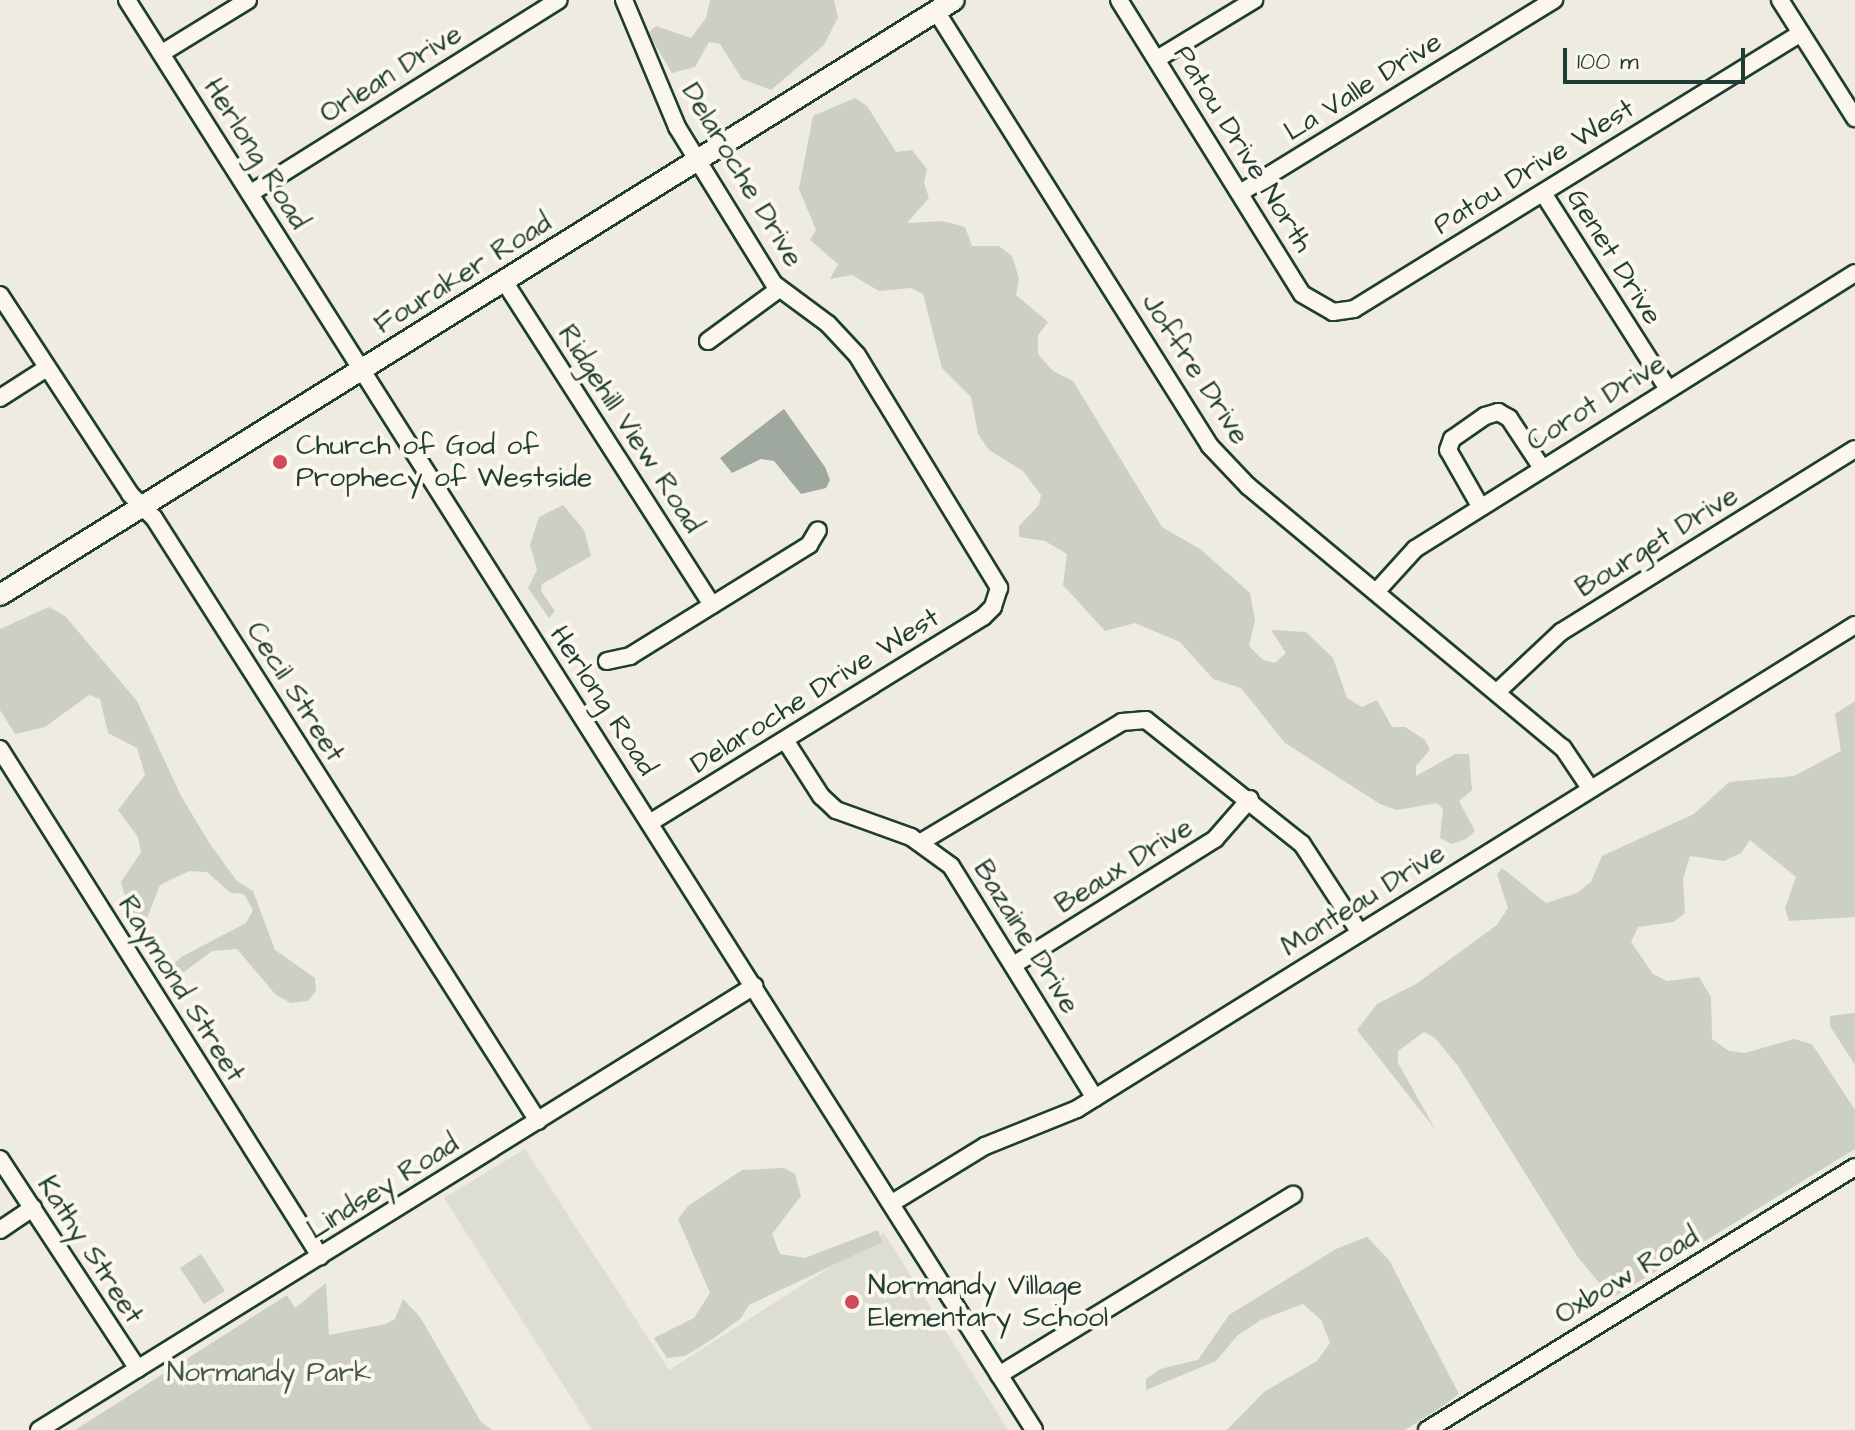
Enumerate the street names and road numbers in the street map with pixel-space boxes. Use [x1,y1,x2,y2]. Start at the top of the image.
street label: Orlean Drive [314,17,468,131]
street label: La Valle Drive [1278,25,1448,149]
street label: Patou Drive North [1166,39,1320,259]
street label: Herlong Road [196,72,316,236]
street label: Delaroche Drive [674,77,810,273]
street label: Patou Drive West [1427,92,1641,242]
street label: Genet Drive [1559,183,1669,331]
street label: Fouraker Road [368,206,558,342]
street label: Joffre Drive [1134,287,1256,451]
street label: Ridgehill View Road [550,319,710,539]
street label: Corot Drive [1521,347,1671,459]
street label: Bourget Drive [1570,479,1744,605]
street label: Delaroche Drive West [685,601,945,781]
street label: Cecil Street [239,616,351,768]
street label: Herlong Road [542,620,664,782]
street label: Beaux Drive [1049,811,1199,921]
street label: Monteau Drive [1275,836,1451,964]
street label: Bazaine Drive [966,854,1086,1020]
street label: Raymond Street [110,890,252,1088]
street label: Lindsey Road [301,1127,465,1247]
street label: Kathy Street [30,1170,150,1330]
street label: Oxbow Road [1549,1220,1705,1332]

